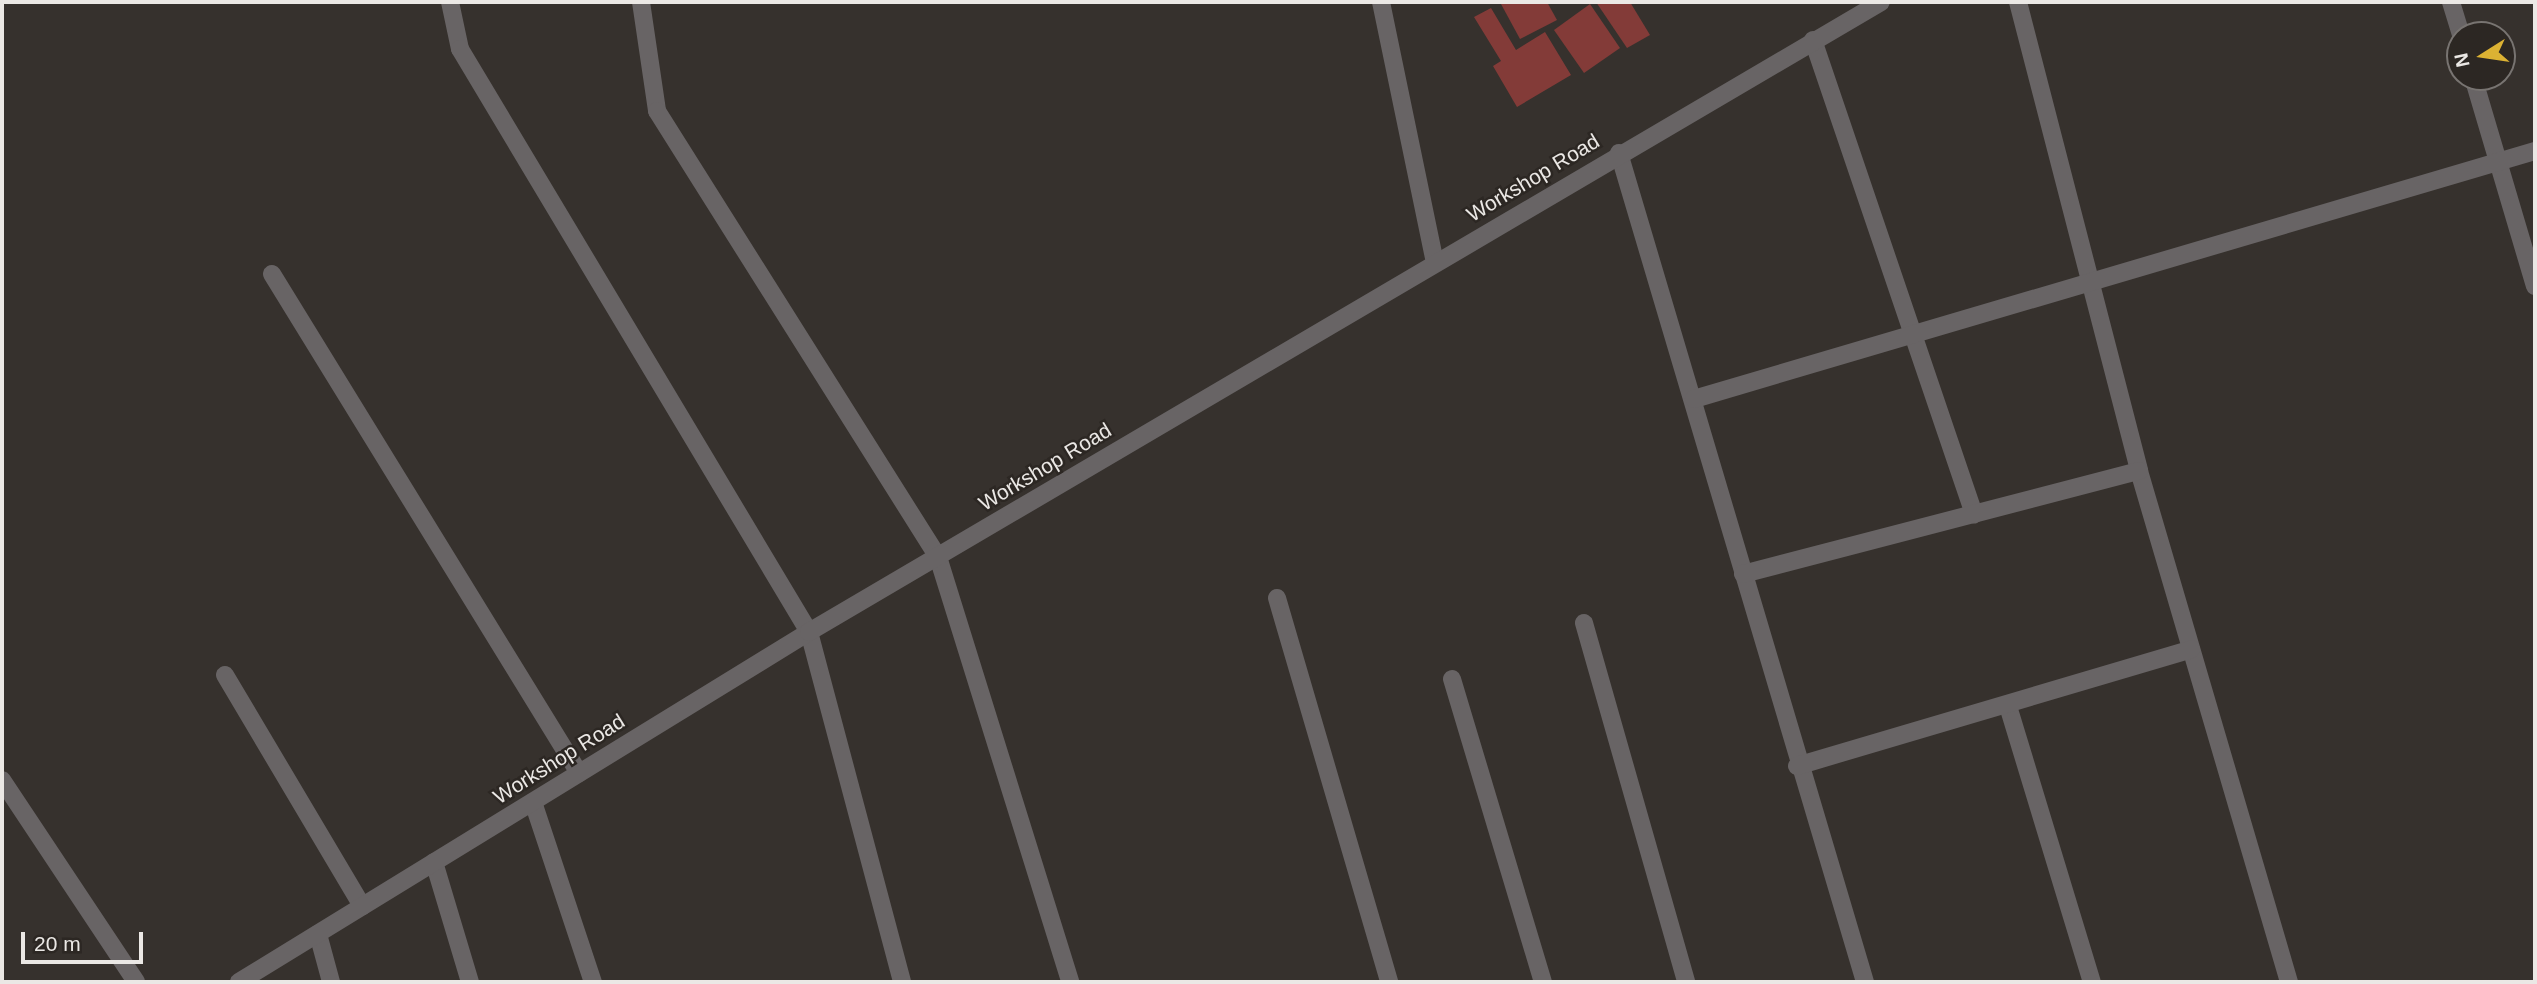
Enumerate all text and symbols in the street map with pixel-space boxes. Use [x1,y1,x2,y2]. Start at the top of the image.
north arrow [2446,21,2516,91]
text: N [2450,51,2474,69]
street label: Workshop Road [1462,129,1604,227]
street label: Workshop Road [974,418,1116,516]
street label: Workshop Road [489,709,629,809]
scale bar [24,918,147,962]
text: 20 m [34,932,81,955]

